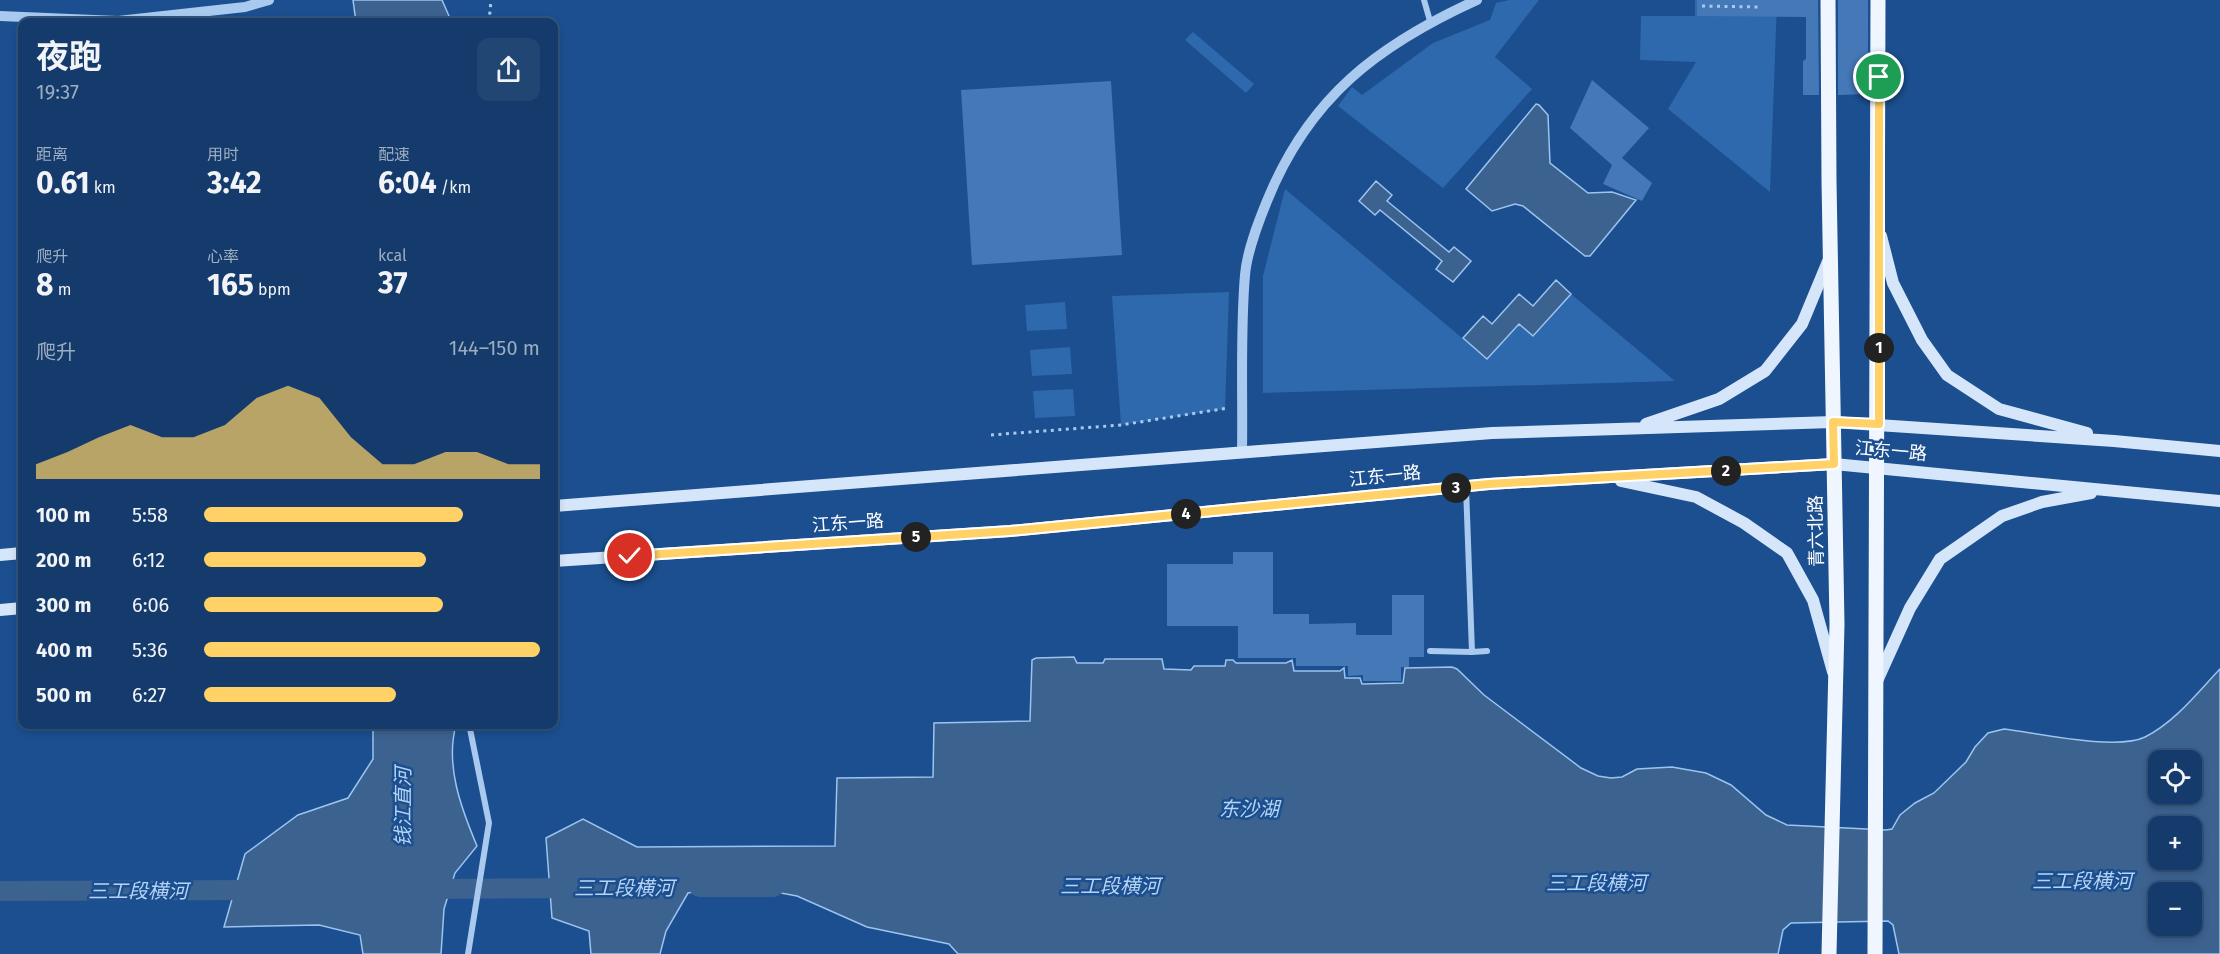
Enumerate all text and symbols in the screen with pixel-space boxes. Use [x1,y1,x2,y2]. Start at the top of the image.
text: 夜跑 [36,37,102,77]
button: share [477,38,540,101]
pin [1853,51,1904,102]
icon: arrive [1862,60,1895,93]
text: 19:37 [36,80,79,104]
text: 距离 [36,145,68,164]
text: 用时 [207,145,239,164]
text: 配速 [378,145,410,164]
text: 0.61 [36,165,90,201]
text: 3:42 [207,165,262,201]
text: 6:04 [378,165,437,201]
text: km [90,178,116,197]
text: /km [437,178,471,197]
text: kcal [378,246,407,265]
text: 爬升 [36,247,68,266]
text: 心率 [207,247,239,266]
text: 37 [378,265,408,301]
text: 8 [36,267,53,303]
text: 165 [207,267,254,303]
text: m [53,280,71,299]
text: bpm [254,280,291,299]
pin: 1 [1864,333,1894,363]
text: 144–150 m [449,336,540,360]
text: 1 [1875,338,1883,357]
text: 爬升 [36,340,76,364]
street label: 江东一路 [1854,437,1928,465]
pin: 2 [1711,456,1741,486]
street label: 江东一路 [1348,461,1422,491]
text: 2 [1722,461,1730,480]
pin: 3 [1441,473,1471,503]
text: 3 [1452,478,1460,497]
street label: 青六北路 [1804,495,1828,567]
pin: 4 [1171,499,1201,529]
text: 100 m [36,503,90,527]
text: 5:58 [132,503,168,527]
text: 4 [1181,504,1191,523]
street label: 江东一路 [811,510,885,536]
pin: 5 [901,522,931,552]
text: 5 [912,527,920,546]
pin [604,530,655,581]
icon: check [613,539,646,572]
text: 200 m [36,548,91,572]
text: 6:12 [132,548,165,572]
text: 300 m [36,593,91,617]
text: 6:06 [132,593,169,617]
text: 400 m [36,638,92,662]
text: 5:36 [132,638,168,662]
text: 500 m [36,683,92,707]
text: 6:27 [132,683,166,707]
map controls [2148,750,2202,936]
button: locate [2148,750,2202,804]
water label: 钱江直河 [391,763,415,847]
water label: 东沙湖 [1219,797,1282,821]
button: + [2148,816,2202,870]
water label: 三工段横河 [2032,869,2136,893]
water label: 三工段横河 [1546,871,1650,895]
water label: 三工段横河 [1060,874,1164,898]
water label: 三工段横河 [574,876,678,900]
water label: 三工段横河 [88,879,192,903]
button: − [2148,882,2202,936]

